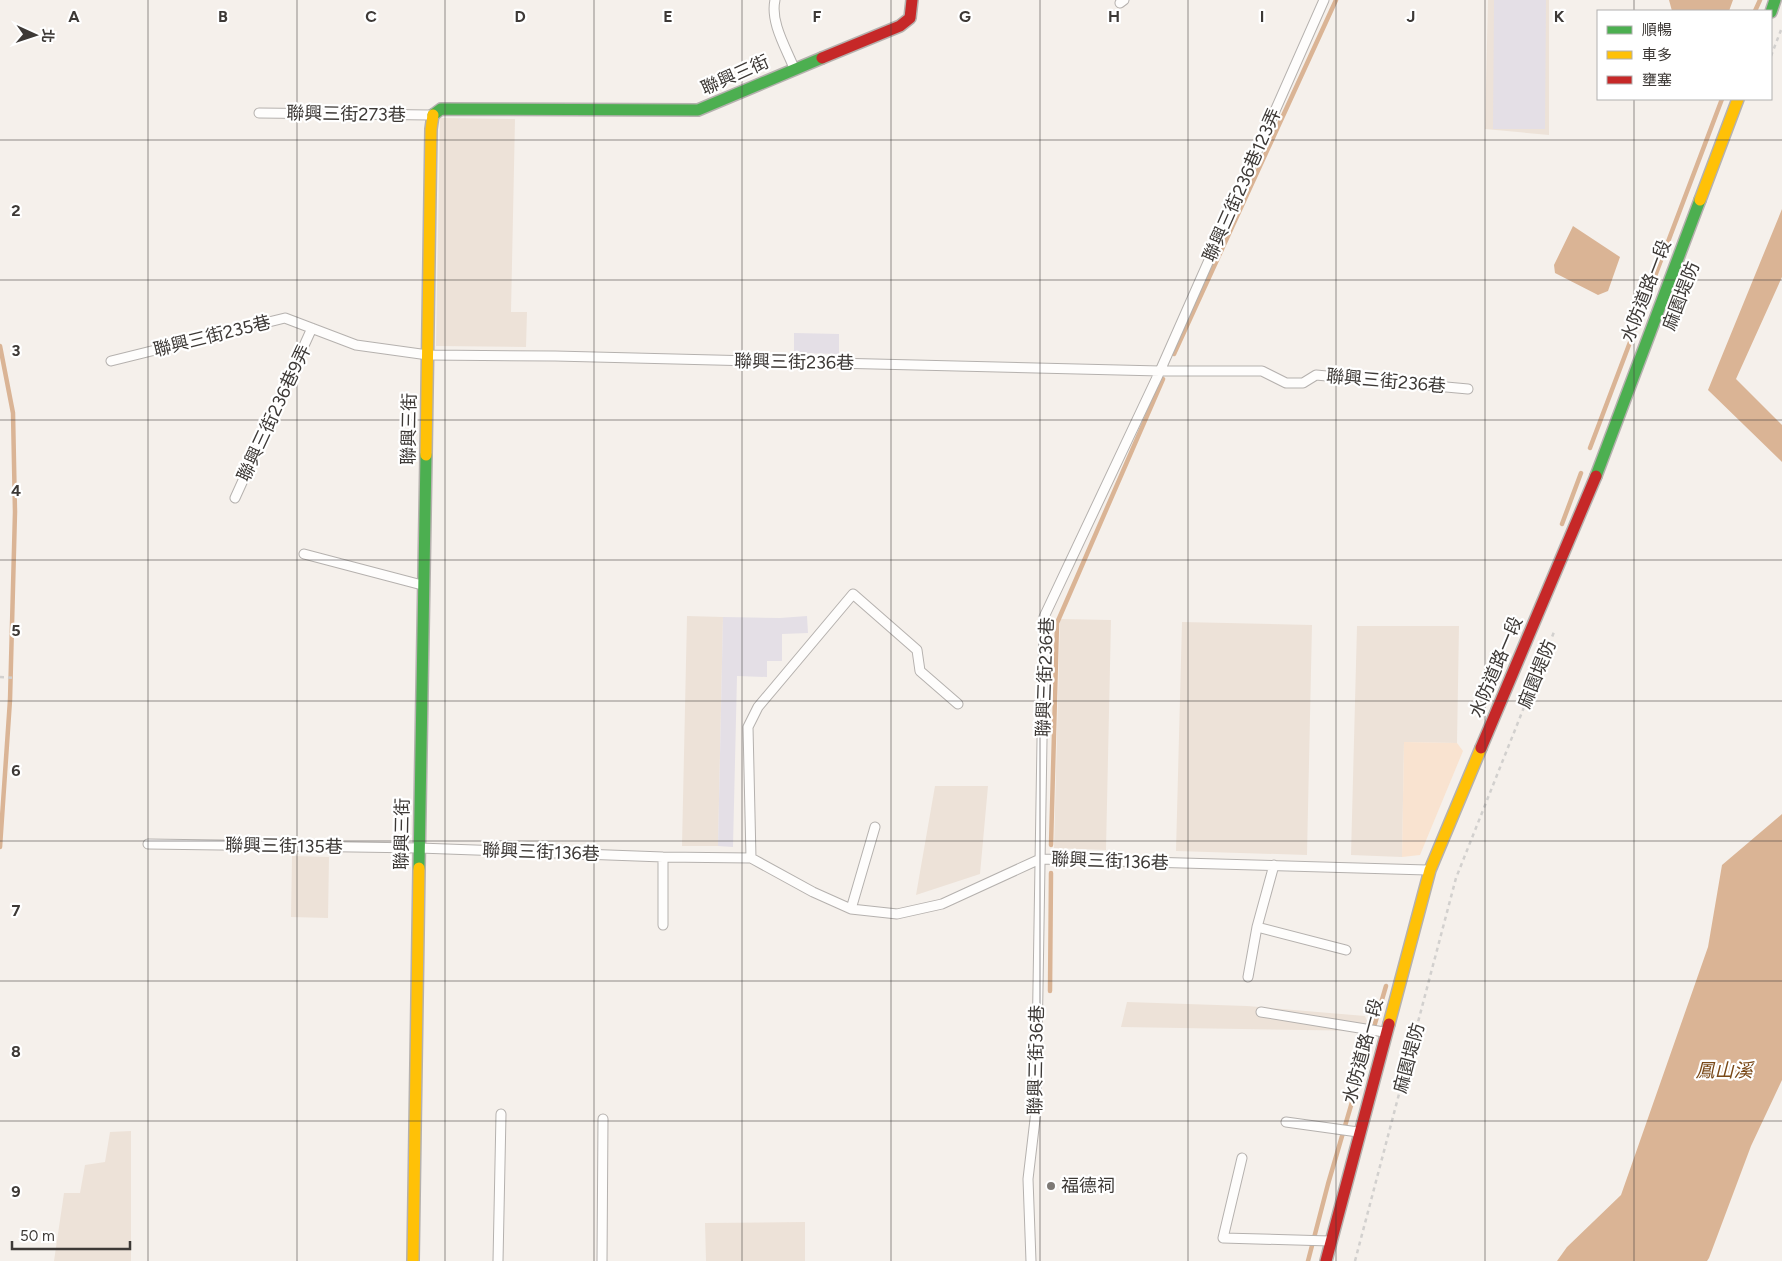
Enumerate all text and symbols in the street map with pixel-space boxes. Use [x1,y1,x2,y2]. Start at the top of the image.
text: A [68,7,80,26]
text: B [218,7,228,26]
text: C [365,7,377,26]
text: D [514,7,526,26]
text: E [663,7,673,26]
text: F [813,7,822,26]
text: G [959,7,971,26]
text: H [1108,7,1120,26]
text: I [1260,7,1264,26]
text: J [1407,7,1415,26]
text: K [1554,7,1565,26]
north arrow [10,10,60,60]
legend [1597,10,1772,100]
text: 順暢 [1642,21,1672,39]
text: 北 [39,28,56,43]
text: 車多 [1642,46,1672,64]
street label: 聯興三街 [698,50,772,100]
text: 壅塞 [1642,71,1672,89]
street label: 聯興三街273巷 [286,102,406,126]
street label: 聯興三街236巷123弄 [1198,105,1286,265]
text: 2 [11,201,21,220]
street label: 水防道路一段 [1616,237,1676,345]
street label: 麻園堤防 [1658,258,1704,334]
street label: 聯興三街235巷 [151,311,273,361]
text: 3 [12,341,21,360]
street label: 聯興三街236巷9弄 [233,341,315,485]
street label: 聯興三街236巷 [734,350,854,374]
street label: 聯興三街236巷 [1325,365,1447,397]
street label: 聯興三街 [397,393,421,465]
text: 4 [11,481,21,500]
street label: 水防道路一段 [1465,613,1527,721]
street label: 聯興三街236巷 [1032,617,1058,737]
text: 5 [11,621,21,640]
street label: 麻園堤防 [1513,637,1561,711]
text: 6 [11,761,21,780]
street label: 聯興三街 [390,798,414,870]
street label: 聯興三街135巷 [225,834,343,858]
street label: 聯興三街136巷 [482,839,600,865]
street label: 聯興三街136巷 [1051,848,1169,874]
text: 7 [12,901,21,920]
street label: 水防道路一段 [1338,996,1388,1106]
street label: 聯興三街36巷 [1024,1005,1048,1115]
street label: 麻園堤防 [1389,1020,1429,1096]
text: 8 [11,1042,21,1061]
water label: 鳳山溪 [1695,1059,1755,1082]
place label: 福德祠 [1061,1175,1115,1197]
marker: 福德祠 [1045,1180,1057,1192]
text: 9 [11,1182,21,1201]
scale bar [12,1218,130,1250]
text: 50 m [20,1227,55,1245]

